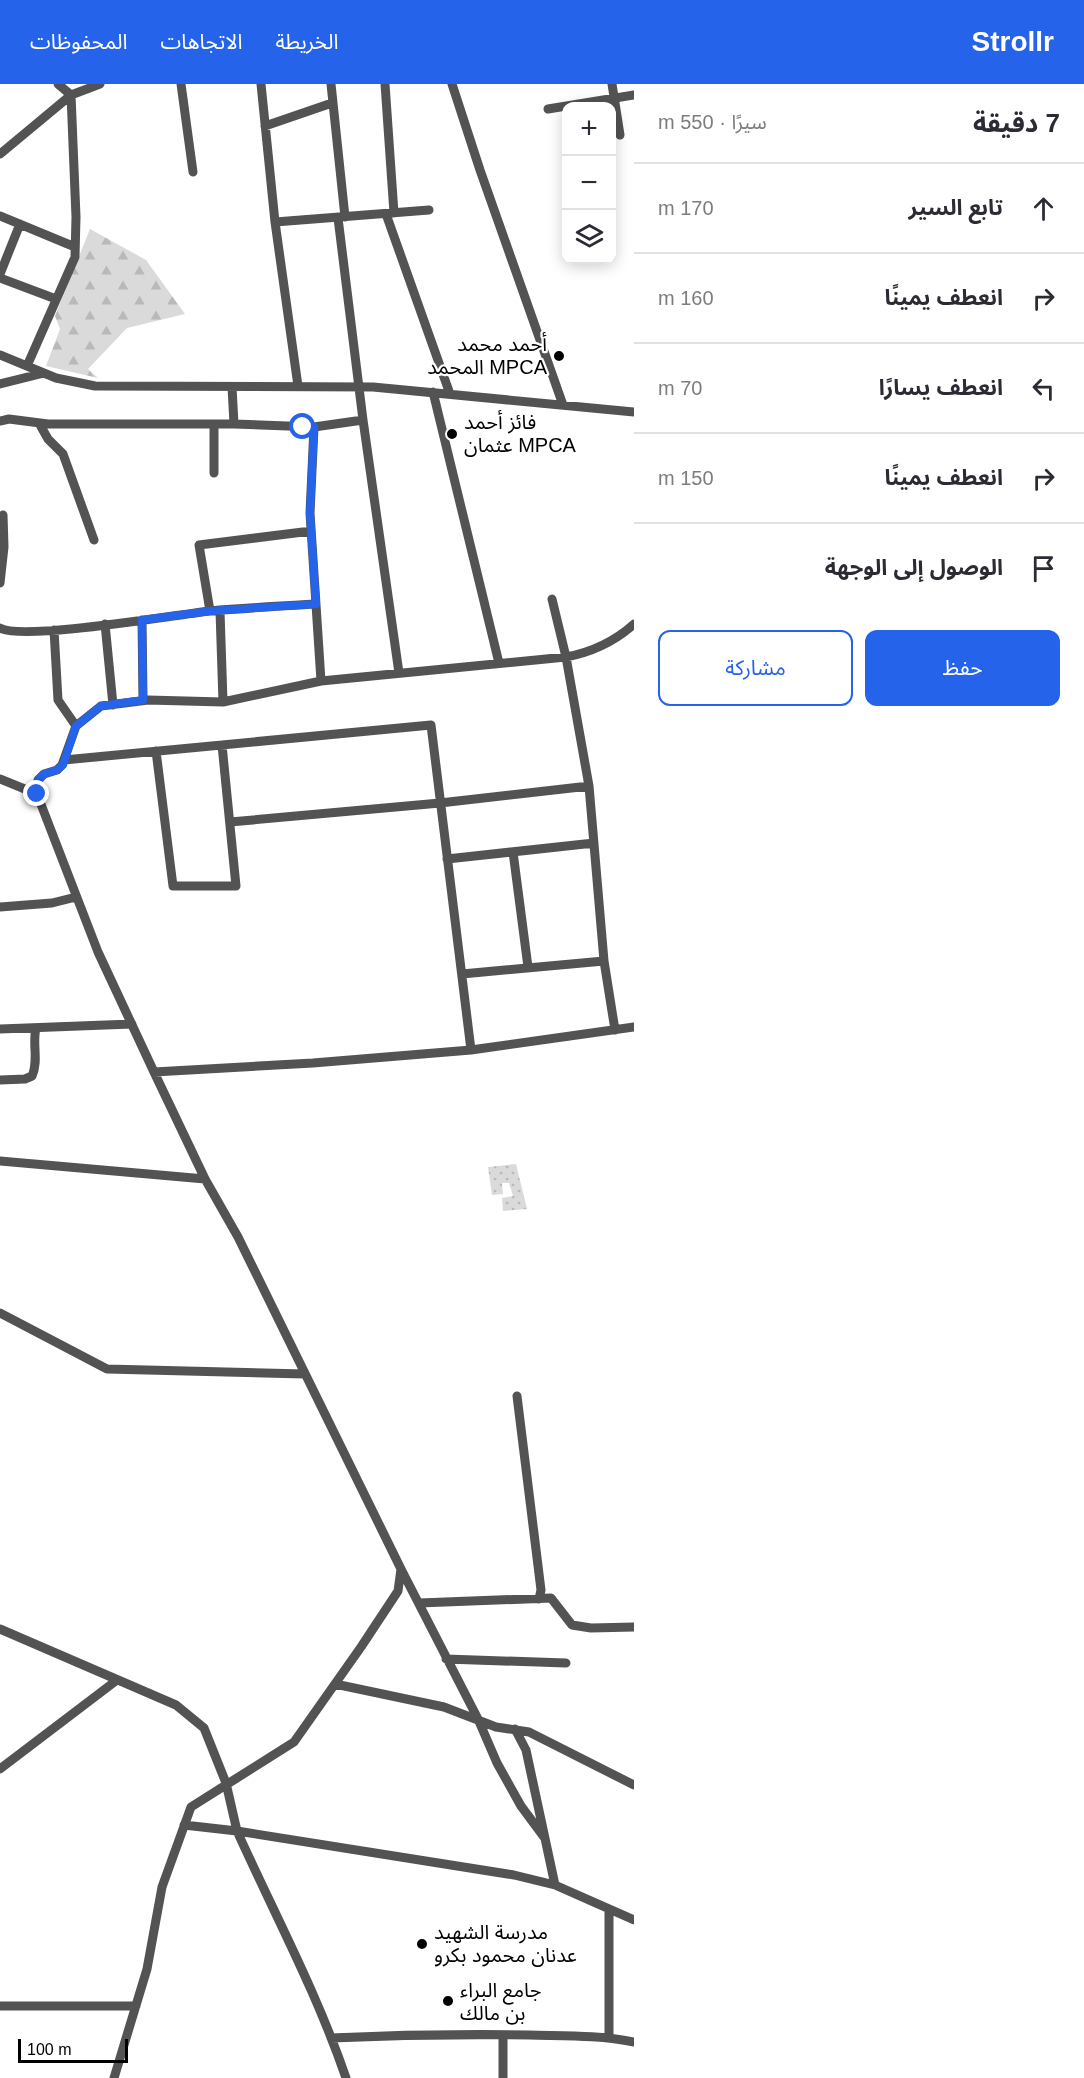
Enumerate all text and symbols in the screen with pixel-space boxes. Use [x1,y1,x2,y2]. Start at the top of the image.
text: Strollr [972,26,1054,57]
text: المحفوظات [30,30,127,53]
text: الاتجاهات [160,30,242,53]
text: الخريطة [275,30,338,53]
map controls [562,102,616,264]
button: + [562,102,616,156]
text: 7 دقيقة [973,108,1060,138]
text: سيرًا · 550 m [658,111,767,133]
button: − [562,156,616,210]
icon: ahead [1027,192,1060,225]
text: تابع السير [909,195,1003,220]
text: 170 m [658,197,714,219]
button: layers [562,210,616,264]
icon: right [1027,282,1060,315]
text: انعطف يمينًا [884,285,1003,310]
text: 160 m [658,287,714,309]
place label: أحمد محمد المحمد MPCA [427,332,548,378]
marker: أحمد محمد المحمد MPCA [552,349,566,363]
icon: left [1027,372,1060,405]
text: انعطف يسارًا [879,375,1003,400]
text: 70 m [658,377,702,399]
place label: فائز أحمد عثمان MPCA [464,410,577,457]
route start [289,413,315,439]
marker: فائز أحمد عثمان MPCA [445,427,459,441]
icon: right [1027,462,1060,495]
text: انعطف يمينًا [884,465,1003,490]
text: 150 m [658,467,714,489]
icon: arrive [1027,552,1060,585]
text: الوصول إلى الوجهة [825,555,1003,580]
button: مشاركة [658,630,853,706]
button: حفظ [865,630,1060,706]
route end [23,780,49,806]
place label: مدرسة الشهيد عدنان محمود بكرو [434,1921,577,1967]
marker: مدرسة الشهيد عدنان محمود بكرو [415,1937,429,1951]
place label: جامع البراء بن مالك [460,1979,542,2025]
marker: جامع البراء بن مالك [441,1994,455,2008]
scale bar [18,2036,128,2064]
text: 100 m [27,2041,71,2058]

